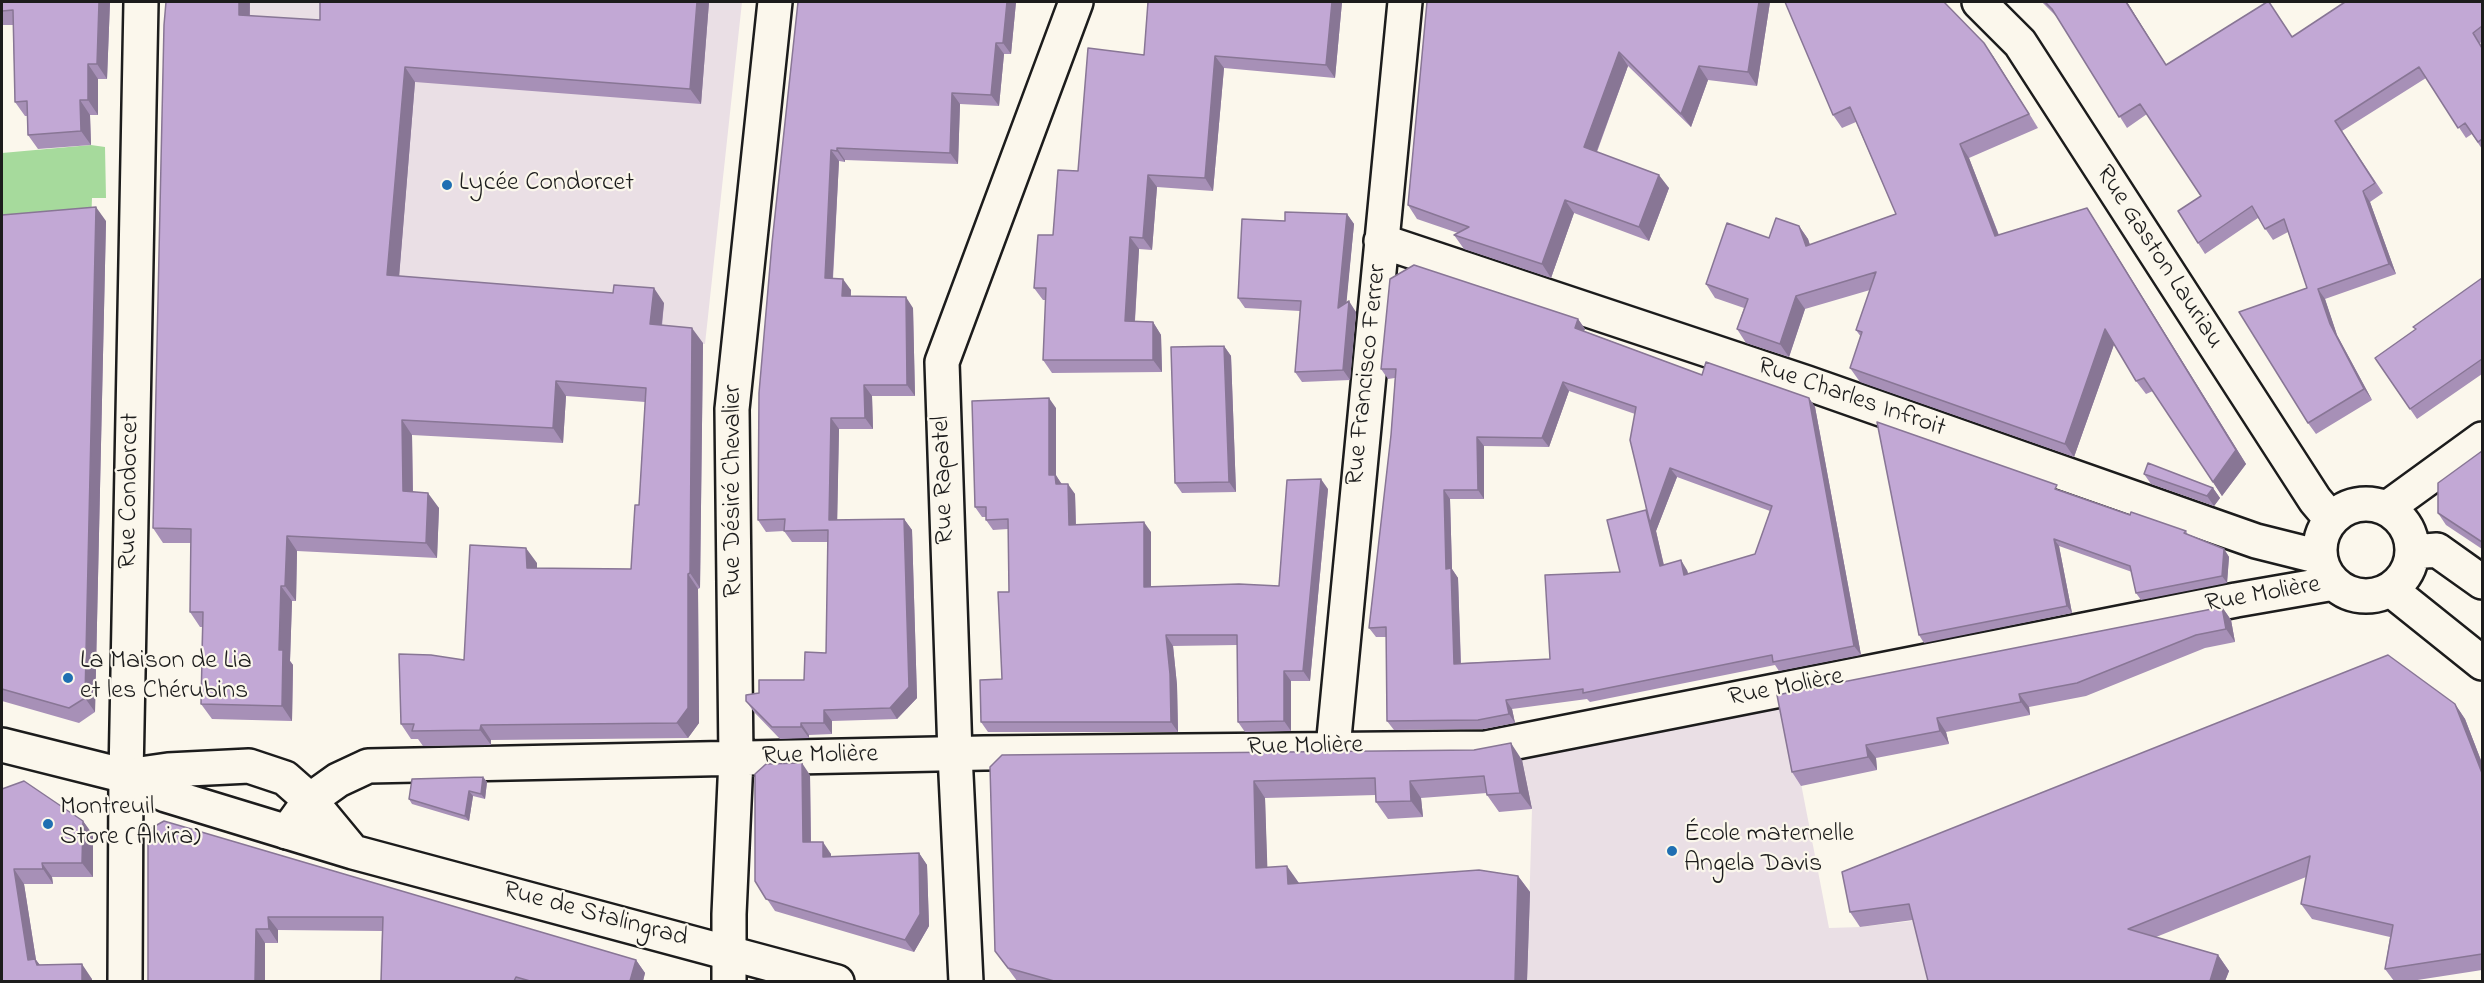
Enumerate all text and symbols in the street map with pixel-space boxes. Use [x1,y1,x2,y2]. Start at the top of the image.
street label: Rue Gaston Lauriau [2087,160,2229,356]
place label: Lycée Condorcet [459,169,634,201]
marker: Lycée Condorcet [440,178,454,192]
street label: Rue Francisco Ferrer [1341,263,1395,487]
street label: Rue Charles Infroit [1753,352,1949,446]
street label: Rue Désiré Chevalier [719,384,751,598]
street label: Rue Condorcet [114,413,148,569]
street label: Rue Rapatel [927,415,963,545]
street label: Rue Molière [2203,571,2323,621]
place label: La Maison de Lia et les Chérubins [80,647,252,708]
street label: Rue Molière [1726,663,1846,715]
marker: La Maison de Lia et les Chérubins [61,671,75,685]
street label: Rue Molière [1247,731,1363,765]
street label: Rue Molière [762,740,878,774]
place label: Montreuil Store (Alvira) [60,793,201,855]
marker: Montreuil Store (Alvira) [41,817,55,831]
place label: École maternelle Angela Davis [1684,820,1854,882]
marker: École maternelle Angela Davis [1665,844,1679,858]
street label: Rue de Stalingrad [499,876,691,956]

